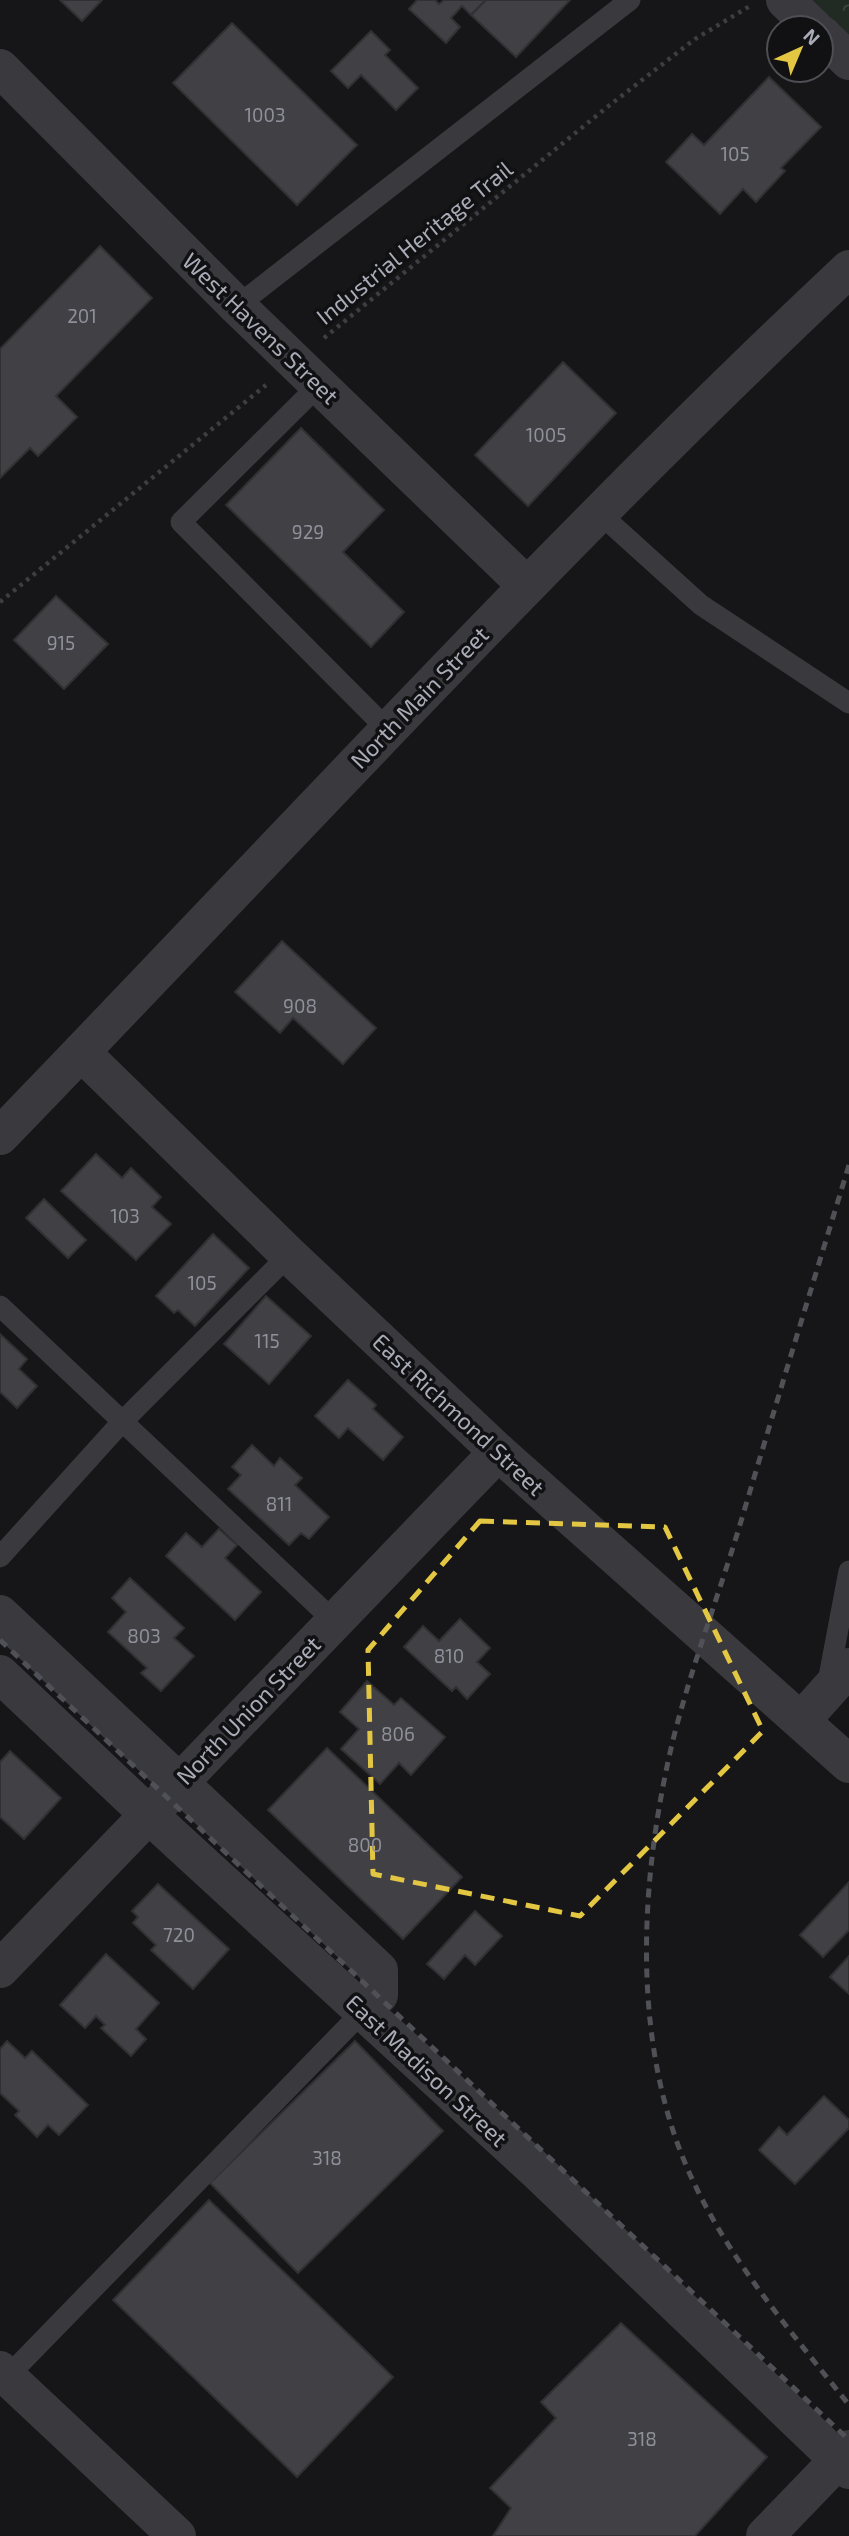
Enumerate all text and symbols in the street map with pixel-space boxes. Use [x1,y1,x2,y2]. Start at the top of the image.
north arrow [765,14,835,84]
text: N [799,23,825,49]
house number: 1003 [244,103,286,126]
house number: 105 [720,142,750,165]
street label: Industrial Heritage Trail [310,154,518,330]
street label: West Havens Street [177,246,345,410]
house number: 201 [67,304,97,327]
house number: 1005 [526,423,566,446]
house number: 929 [292,520,324,543]
street label: North Main Street [344,620,494,774]
house number: 915 [47,631,75,654]
house number: 908 [283,994,317,1017]
house number: 103 [110,1204,140,1227]
house number: 105 [187,1271,217,1294]
street label: East Richmond Street [367,1327,551,1501]
house number: 115 [254,1329,280,1352]
house number: 811 [266,1492,292,1515]
house number: 803 [127,1624,161,1647]
street label: North Union Street [170,1630,326,1790]
house number: 810 [434,1644,464,1667]
house number: 806 [381,1722,415,1745]
house number: 800 [348,1833,382,1856]
house number: 720 [163,1923,195,1946]
street label: East Madison Street [341,1988,513,2152]
house number: 318 [312,2146,342,2169]
house number: 318 [627,2427,657,2450]

